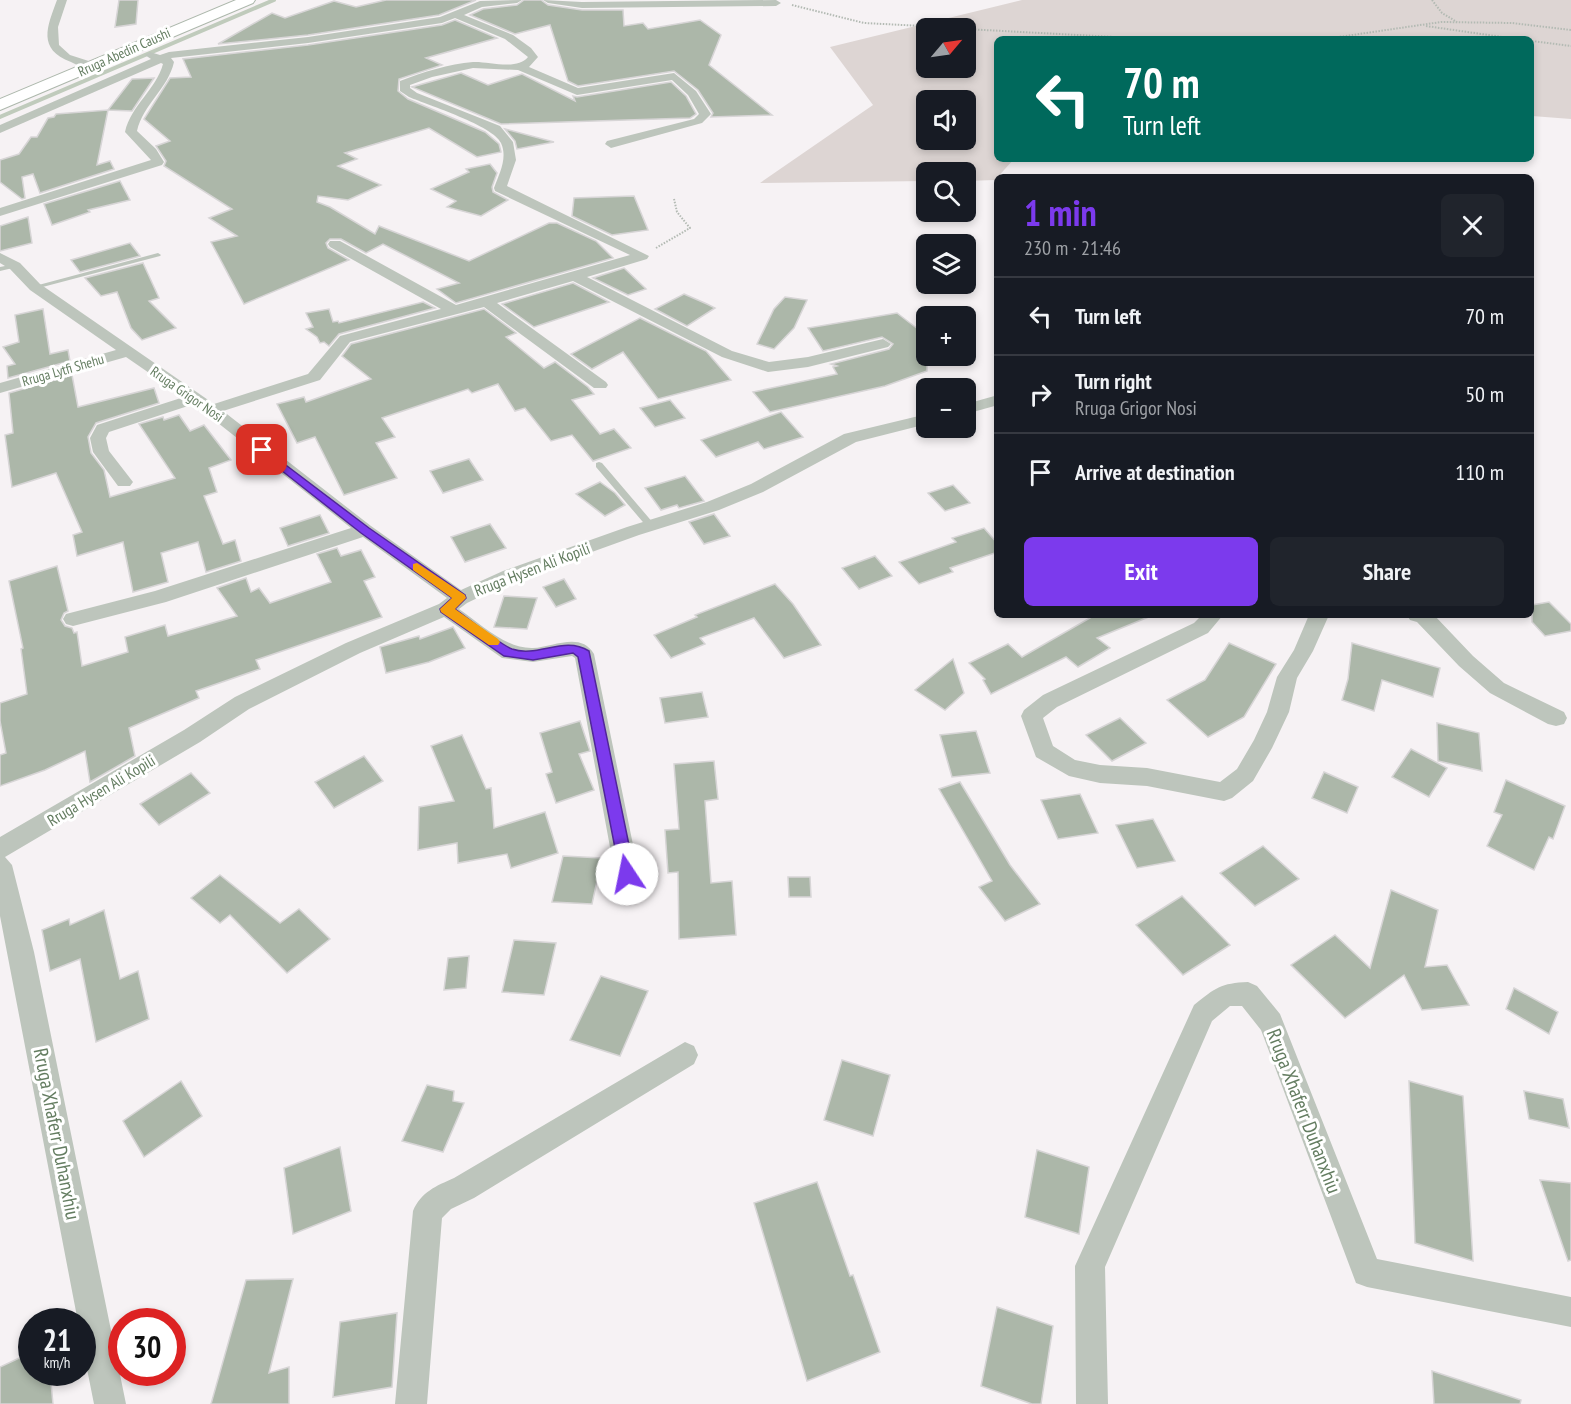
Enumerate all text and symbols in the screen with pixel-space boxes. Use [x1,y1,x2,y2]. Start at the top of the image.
north arrow [916,18,976,78]
map controls [916,18,976,438]
street label: Rruga Abedin Caushi [75,24,173,80]
text: 70 m [1123,55,1200,110]
icon: left [1024,60,1102,138]
button: sound [916,90,976,150]
text: Turn left [1123,108,1201,142]
button: search [916,162,976,222]
text: 1 min [1024,189,1097,236]
button: close [1441,194,1504,257]
button: layers [916,234,976,294]
text: 230 m · 21:46 [1024,235,1121,261]
icon: left [1024,300,1057,333]
text: Turn left [1075,302,1141,330]
text: 70 m [1465,302,1504,330]
button: + [916,306,976,366]
street label: Rruga Lytfi Shehu [20,350,106,390]
street label: Rruga Grigor Nosi [147,362,227,426]
text: Turn right [1075,367,1152,395]
button: − [916,378,976,438]
icon: right [1024,378,1057,411]
text: 50 m [1465,380,1504,408]
text: Rruga Grigor Nosi [1075,395,1197,421]
pin [236,424,287,475]
icon: arrive [245,433,278,466]
icon: arrive [1024,456,1057,489]
text: Arrive at destination [1075,458,1235,486]
text: 110 m [1455,458,1504,486]
button: Exit [1024,537,1258,606]
button: Share [1270,537,1504,606]
street label: Rruga Hysen Ali Kopili [471,538,593,600]
street label: Rruga Hysen Ali Kopili [43,750,159,830]
position arrow [595,842,659,906]
street label: Rruga Xhaferr Duhanxhiu [1261,1025,1347,1197]
street label: Rruga Xhaferr Duhanxhiu [28,1046,86,1222]
speed limit sign: 30 [108,1308,186,1386]
text: 21 [43,1320,71,1359]
text: km/h [44,1353,70,1372]

